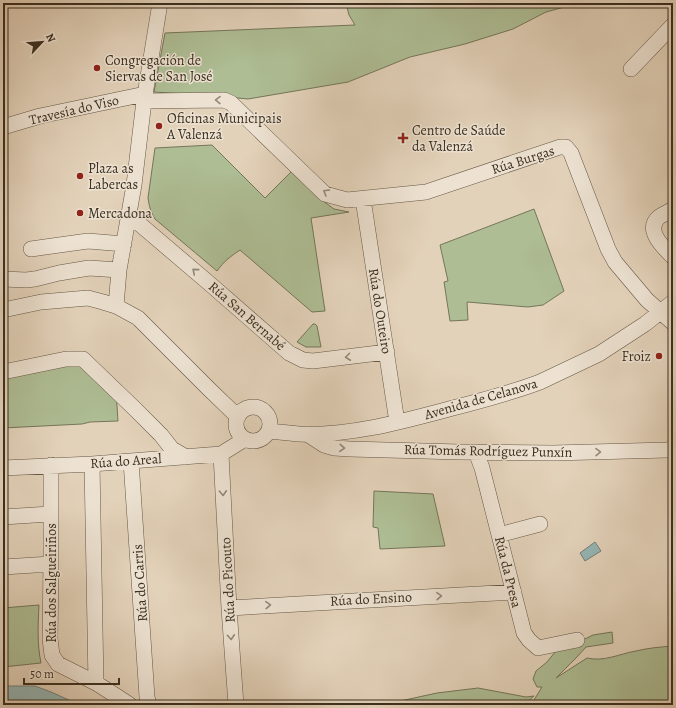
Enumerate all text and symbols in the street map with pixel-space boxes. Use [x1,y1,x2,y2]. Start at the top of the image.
north arrow [22,22,62,62]
text: N [42,31,59,45]
place label: Congregación de Siervas de San José [105,51,213,86]
marker: Congregación de Siervas de San José [92,63,102,73]
street label: Travesía do Viso [27,90,121,130]
one-way arrow [215,96,221,105]
place label: Oficinas Municipais A Valenzá [166,109,282,144]
marker: Oficinas Municipais A Valenzá [154,121,164,131]
place label: Centro de Saúde da Valenzá [412,121,506,156]
marker: Centro de Saúde da Valenzá [397,132,409,144]
street label: Rúa Burgas [489,141,557,179]
place label: Plaza as Labercas [88,159,138,194]
marker: Plaza as Labercas [75,171,85,181]
one-way arrow [323,190,330,197]
place label: Mercadona [88,204,153,223]
marker: Mercadona [75,208,85,218]
street label: Rúa do Outeiro [364,267,396,355]
one-way arrow [192,268,200,276]
street label: Rúa San Bernabé [204,277,290,355]
place label: Froiz [622,347,651,366]
marker: Froiz [654,351,664,361]
one-way arrow [345,352,351,361]
street label: Avenida de Celanova [421,374,540,425]
street label: Rúa Tomás Rodríguez Punxín [404,440,573,462]
one-way arrow [339,444,345,453]
one-way arrow [595,448,601,456]
street label: Rúa do Areal [90,449,163,473]
one-way arrow [219,490,228,496]
street label: Rúa dos Salgueiriños [42,523,61,643]
street label: Rúa da Presa [490,534,526,610]
street label: Rúa do Picouto [216,537,240,623]
street label: Rúa do Carris [128,544,152,622]
street label: Rúa do Ensino [330,587,412,611]
one-way arrow [436,591,443,600]
one-way arrow [265,601,271,610]
one-way arrow [226,634,235,640]
scale bar [24,660,119,686]
text: 50 m [30,666,54,682]

